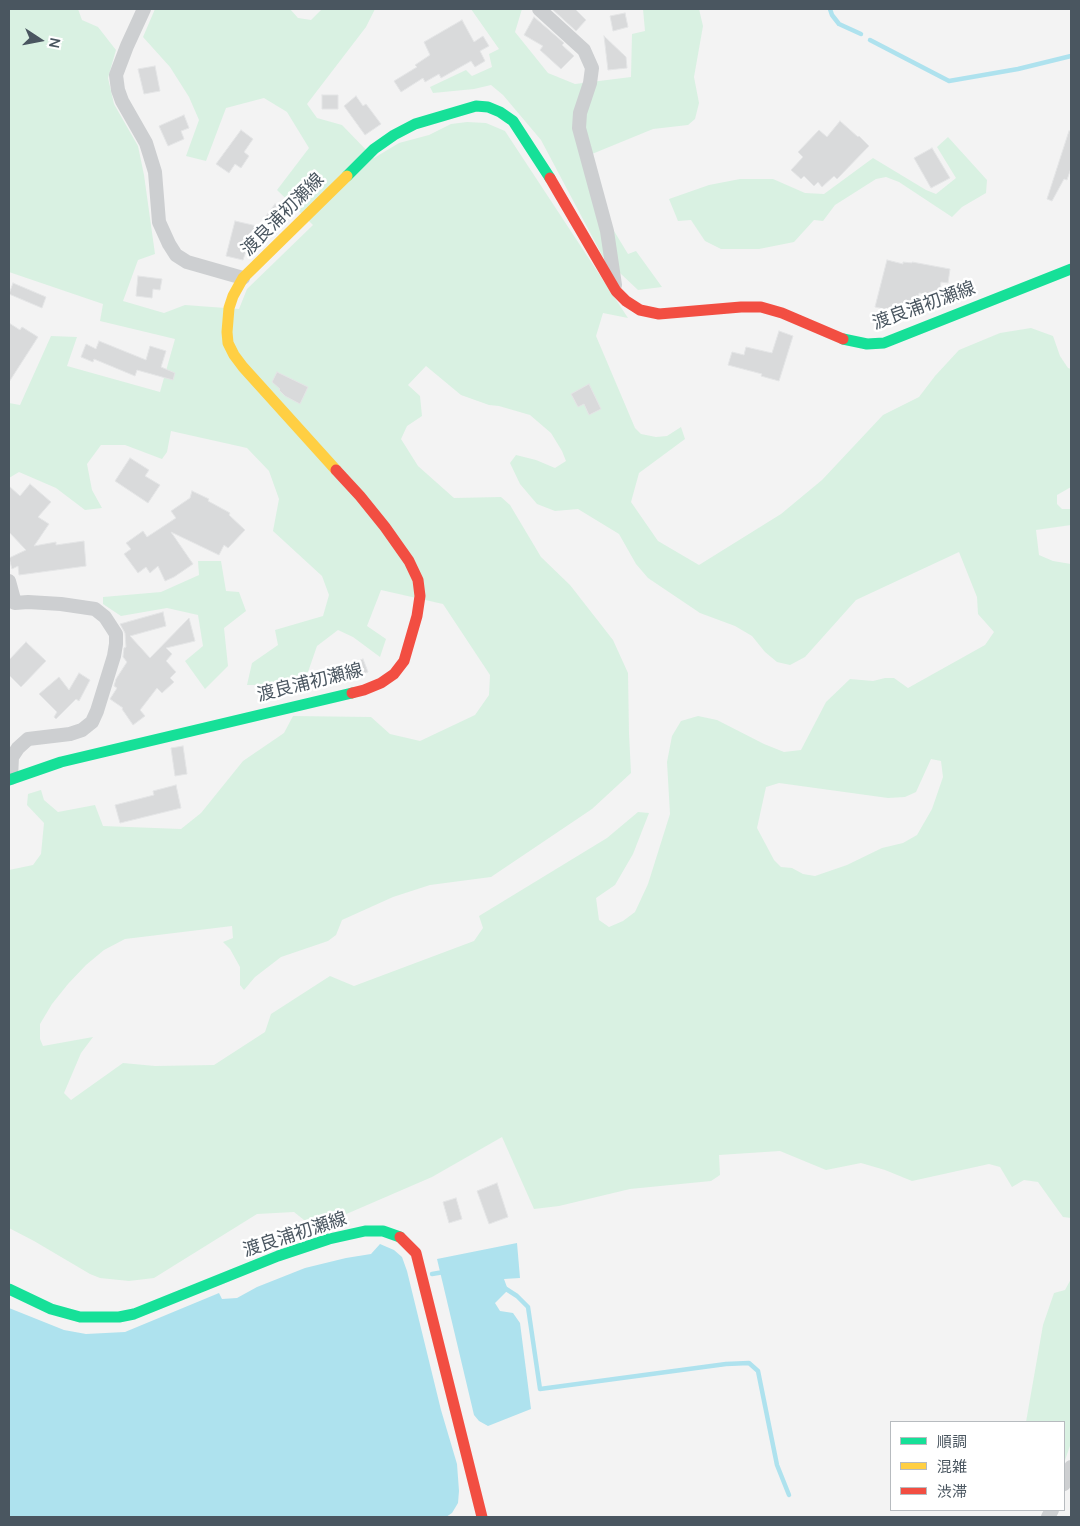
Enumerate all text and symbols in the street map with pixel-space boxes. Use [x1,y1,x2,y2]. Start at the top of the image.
north arrow [15,15,65,65]
text: N [45,36,66,50]
street label: 渡良浦初瀬線 [237,169,329,261]
street label: 渡良浦初瀬線 [870,277,978,335]
street label: 渡良浦初瀬線 [255,659,365,707]
street label: 渡良浦初瀬線 [240,1208,350,1262]
legend [890,1421,1065,1511]
text: 順調 [937,1431,967,1452]
text: 混雑 [937,1456,967,1477]
text: 渋滞 [937,1481,967,1502]

